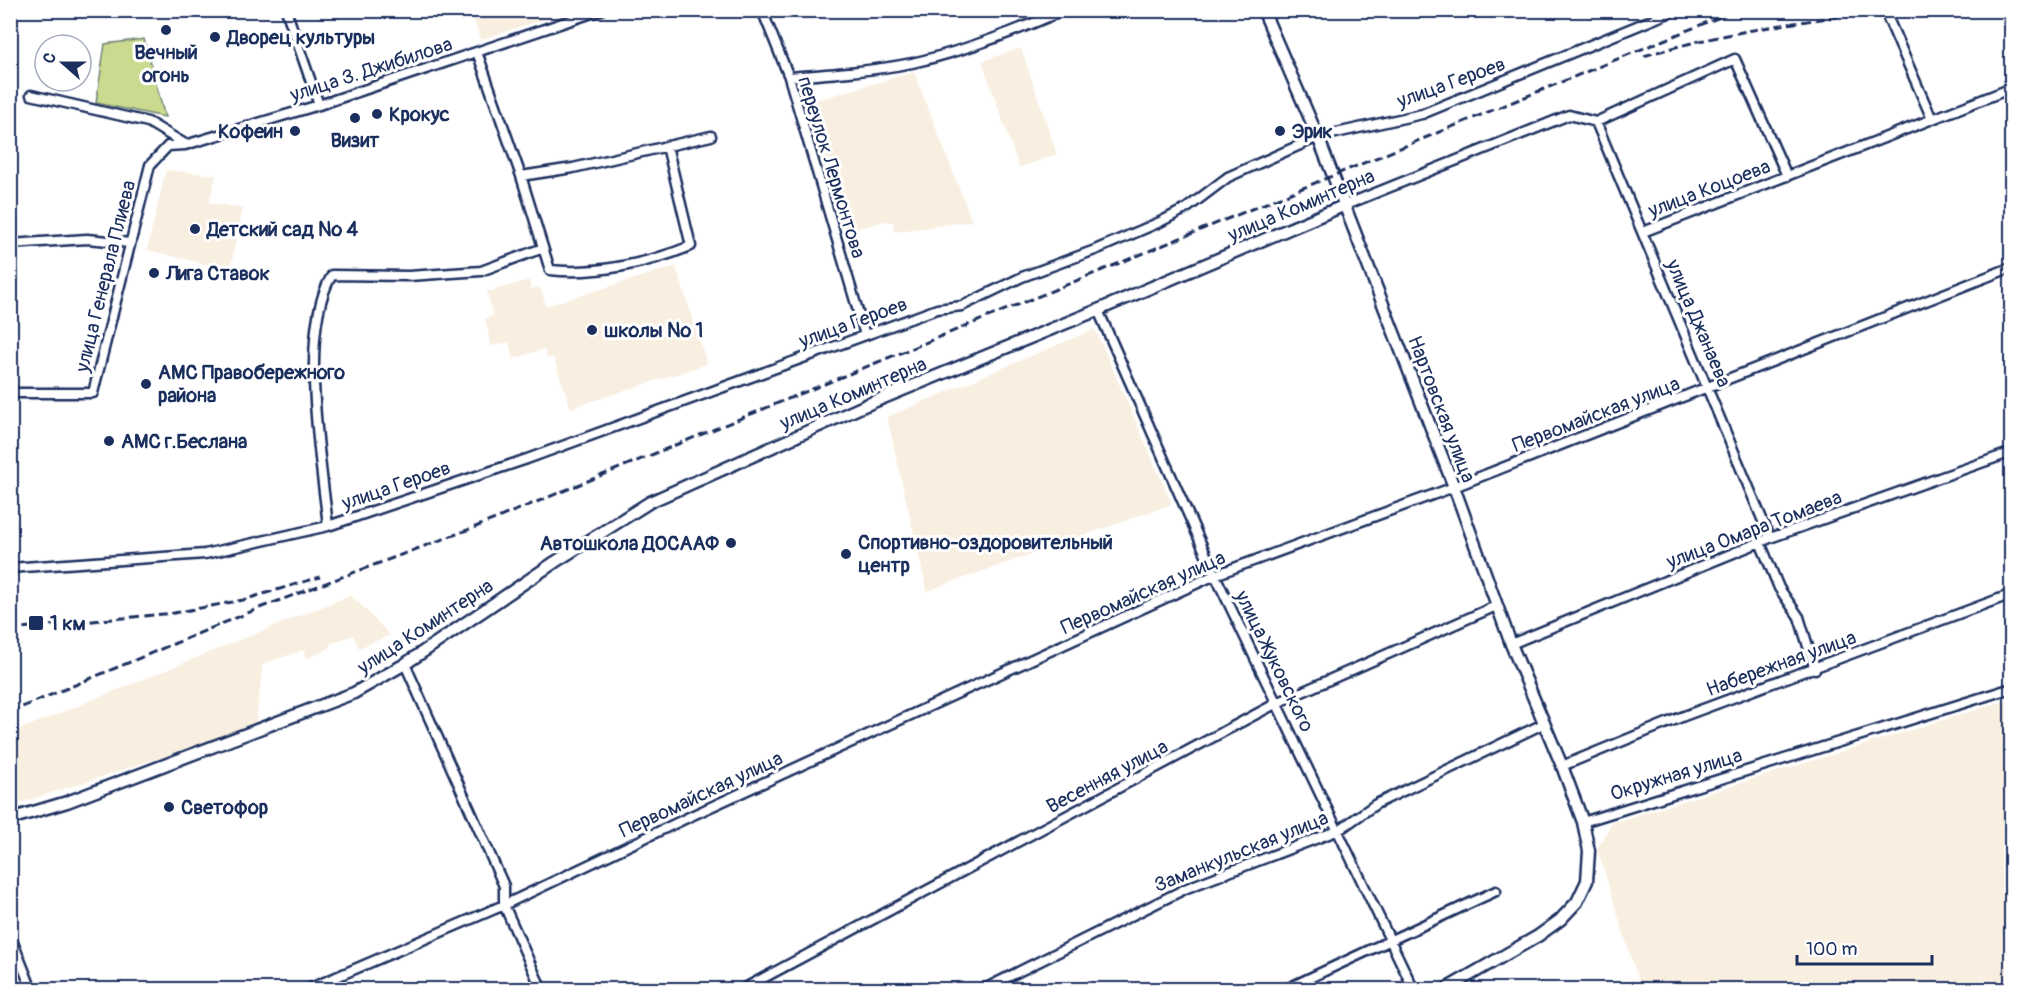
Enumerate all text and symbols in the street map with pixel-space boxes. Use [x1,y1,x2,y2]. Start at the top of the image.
marker: Вечный огонь [159,23,173,37]
place label: Дворец культуры [226,25,375,50]
marker: Дворец культуры [208,30,222,44]
street label: улица З. Джибилова [286,31,456,108]
north arrow [33,33,93,93]
place label: Вечный огонь [134,40,198,88]
text: С [39,50,61,66]
street label: улица Героев [1393,51,1509,114]
street label: переулок Лермонтова [792,73,871,261]
place label: Крокус [389,102,450,127]
marker: Крокус [370,107,384,121]
marker: Визит [348,111,362,125]
place label: Кофеин [218,119,283,144]
place label: Эрик [1292,119,1333,144]
marker: Кофеин [288,124,302,138]
marker: Эрик [1273,124,1287,138]
place label: Визит [331,128,380,153]
street label: улица Коцоева [1644,154,1774,224]
street label: улица Коминтерна [1223,163,1378,248]
street label: улица Генерала Плиева [69,178,141,376]
place label: Детский сад № 4 [206,217,359,242]
marker: Детский сад № 4 [188,222,202,236]
street label: улица Джанаева [1660,255,1737,391]
place label: Лига Ставок [165,261,270,286]
marker: Лига Ставок [147,266,161,280]
street label: улица Героев [795,291,911,354]
place label: школы № 1 [604,318,703,343]
marker: школы № 1 [585,323,599,337]
street label: Нартовская улица [1402,332,1481,486]
street label: улица Коминтерна [775,351,930,436]
place label: АМС Правобережного района [158,360,345,408]
street label: Первомайская улица [1509,371,1683,458]
marker: АМС Правобережного района [139,377,153,391]
place label: АМС г.Беслана [121,429,247,454]
marker: АМС г.Беслана [102,434,116,448]
street label: улица Героев [338,455,454,516]
street label: улица Омара Томаева [1662,485,1845,575]
place label: Спортивно-оздоровительный центр [858,530,1113,578]
place label: Автошкола ДОСААФ [540,531,720,556]
marker: Автошкола ДОСААФ [724,536,738,550]
street label: Первомайская улица [1057,545,1229,640]
marker: Спортивно-оздоровительный центр [839,547,853,561]
street label: улица Коминтерна [352,573,498,680]
street label: улица Жуковского [1229,585,1320,736]
place label: 1 км [50,611,86,636]
marker: 1 км [27,614,45,632]
street label: Набережная улица [1703,625,1860,702]
street label: Весенняя улица [1042,734,1172,819]
street label: Окружная улица [1607,743,1745,806]
street label: Первомайская улица [616,746,787,843]
place label: Светофор [181,795,269,820]
marker: Светофор [162,800,176,814]
street label: Заманкульская улица [1150,805,1332,898]
scale bar [1797,928,1932,966]
text: 100 m [1806,938,1858,961]

